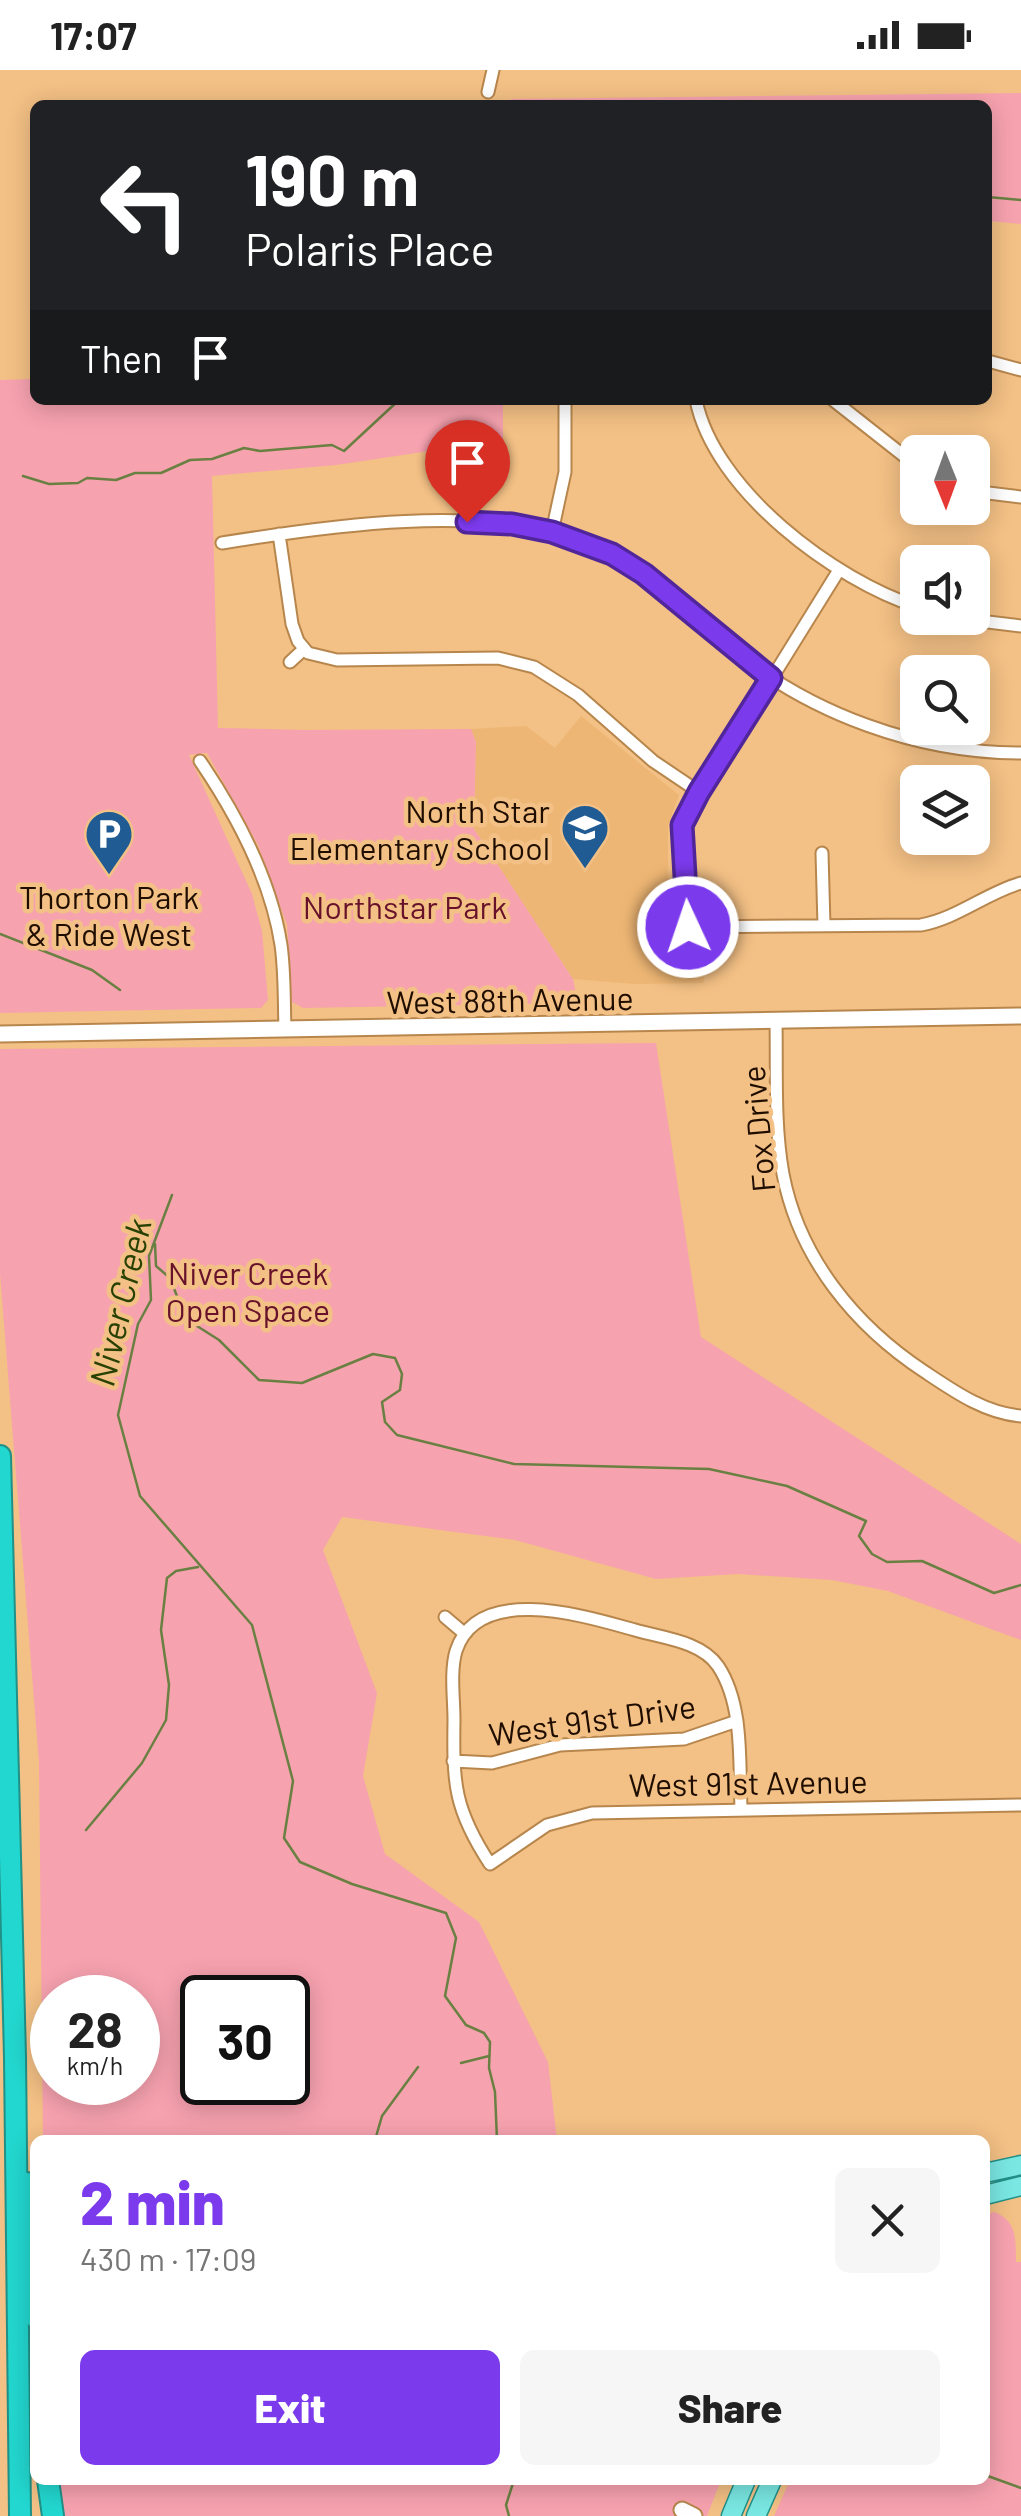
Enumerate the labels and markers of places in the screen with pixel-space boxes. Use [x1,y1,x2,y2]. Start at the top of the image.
pin [425,420,510,523]
place label: North Star Elementary School [289,791,550,866]
school or university icon: North Star Elementary School [559,802,611,870]
parking icon: Thorton Park & Ride West [83,808,135,876]
place label: Thorton Park & Ride West [19,877,199,952]

